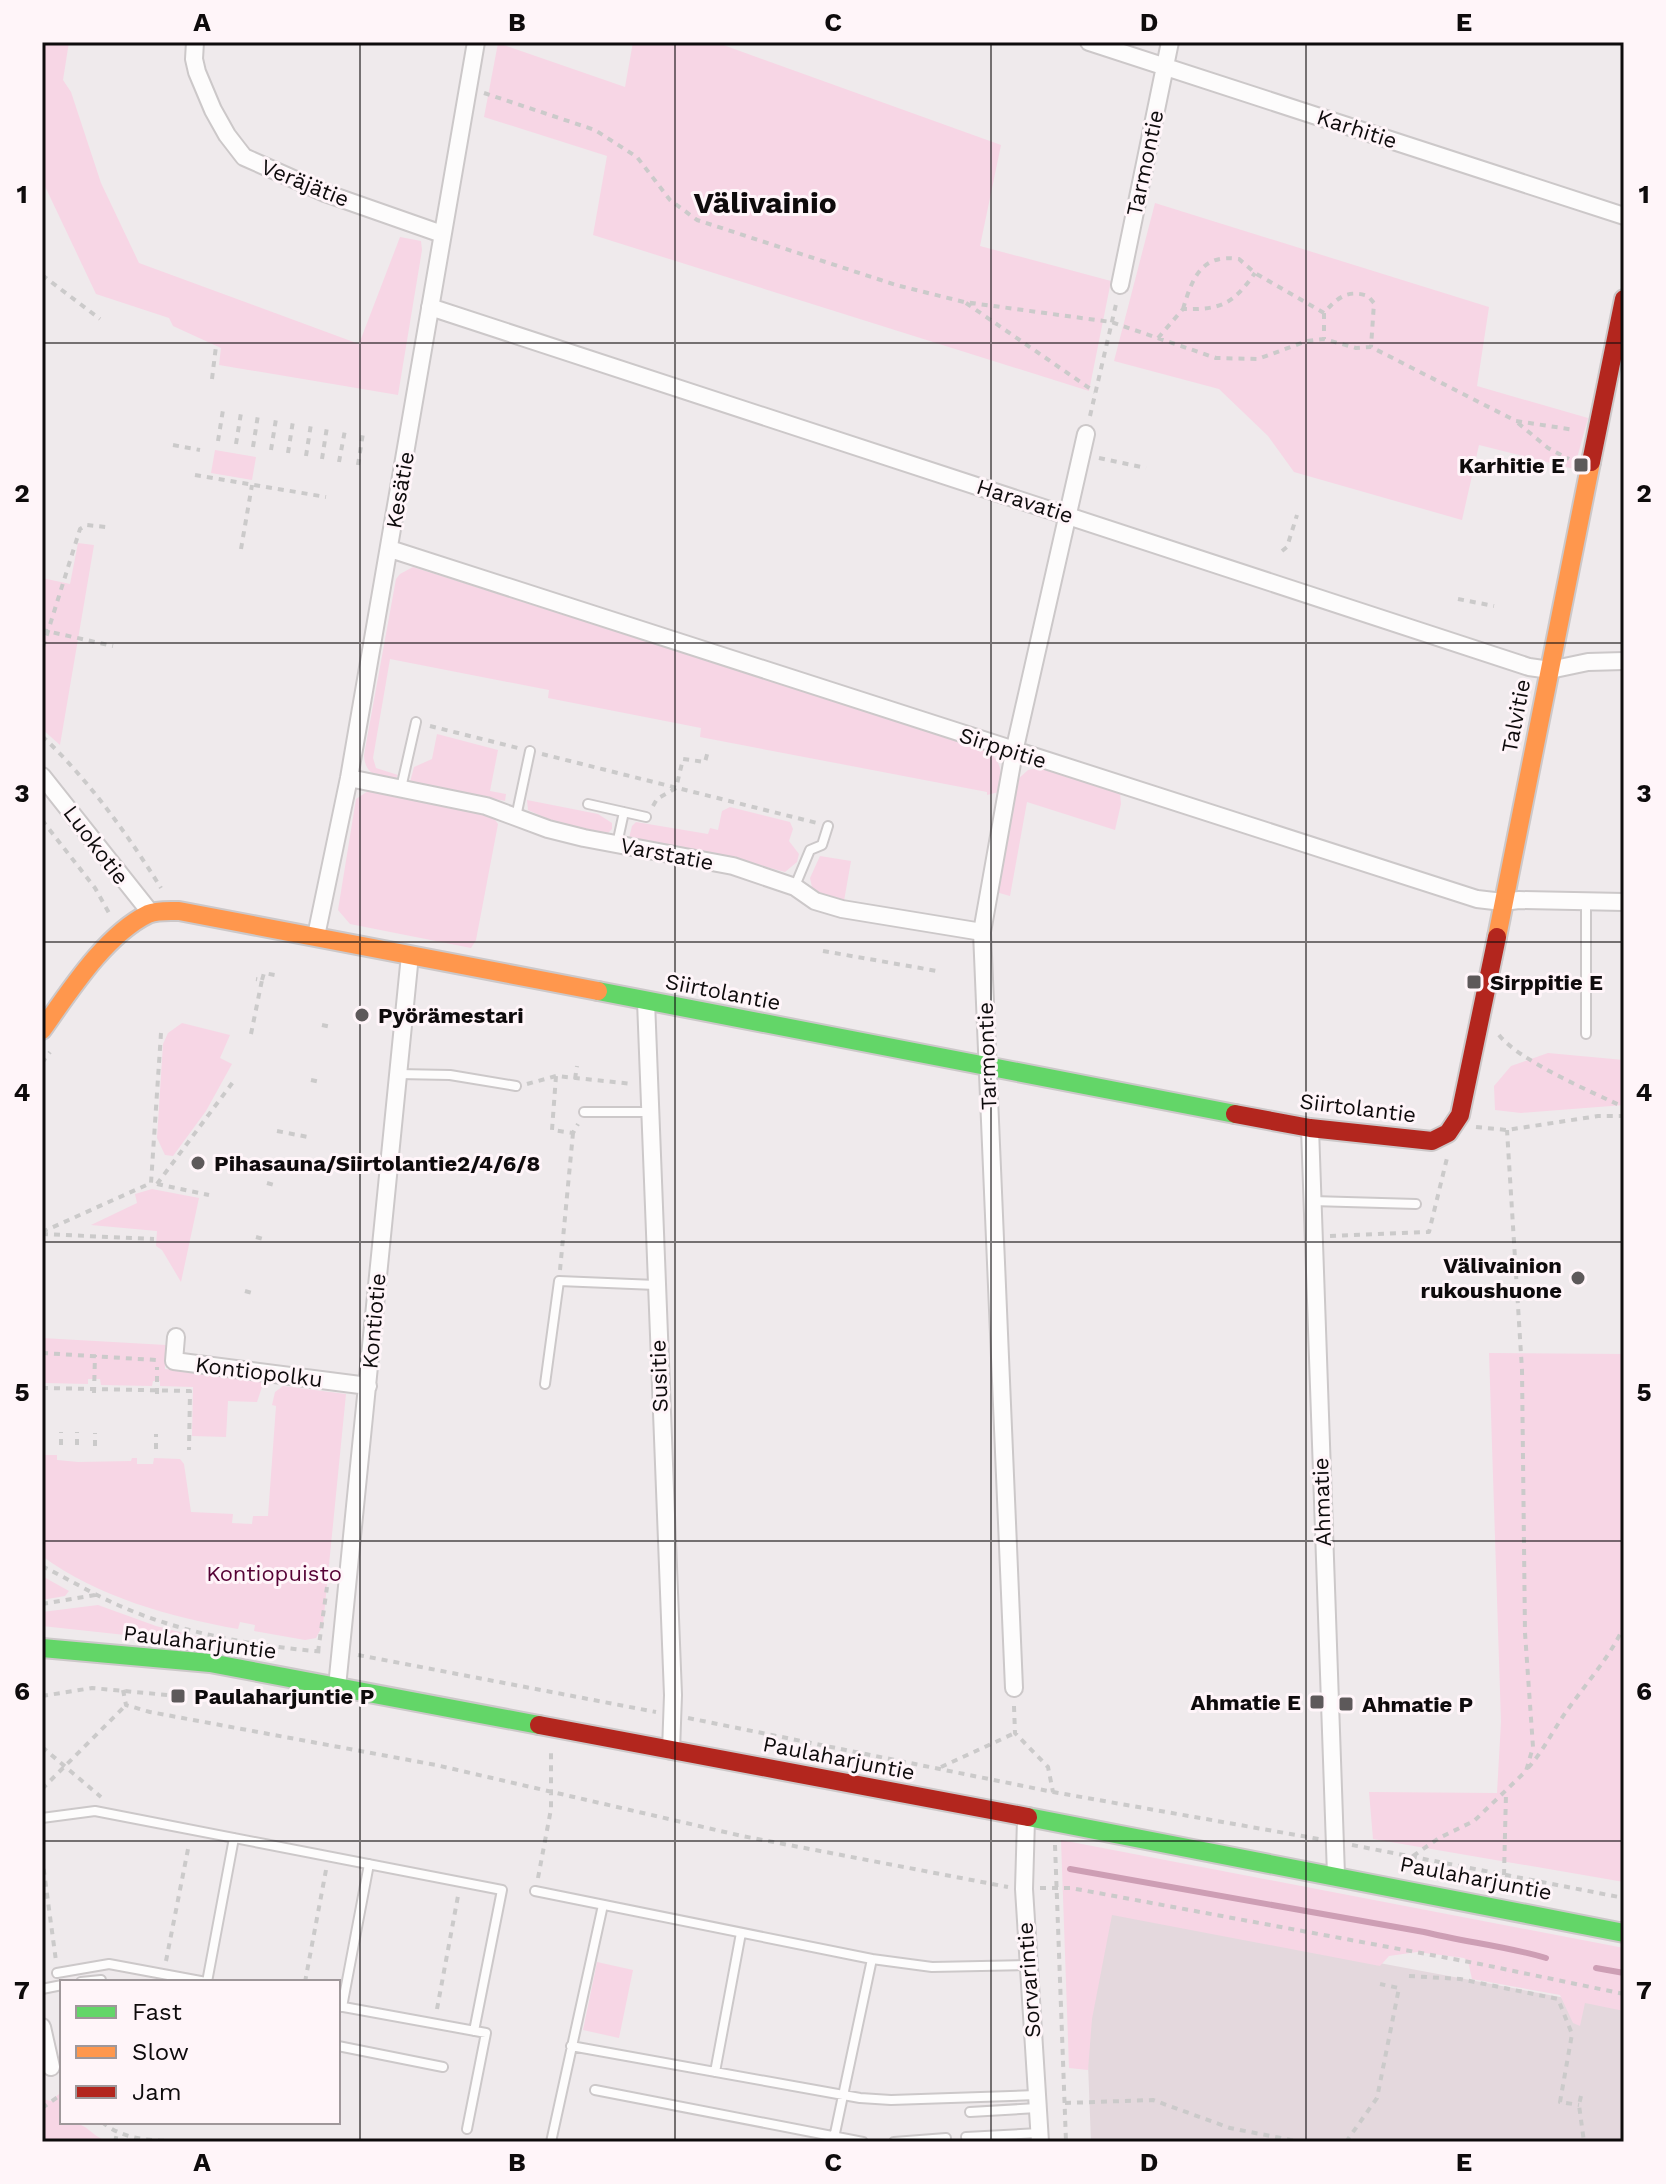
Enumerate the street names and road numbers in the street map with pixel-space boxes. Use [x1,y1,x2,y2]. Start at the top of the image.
street label: Karhitie [1314,104,1400,154]
street label: Tarmontie [1122,108,1168,218]
street label: Veräjätie [257,154,353,212]
street label: Kesätie [381,450,419,530]
street label: Haravatie [974,474,1076,528]
street label: Talvitie [1497,677,1535,755]
street label: Sirppitie [956,722,1050,774]
street label: Luokotie [58,801,134,889]
street label: Varstatie [618,833,716,875]
street label: Siirtolantie [663,969,783,1015]
street label: Tarmontie [973,1002,1001,1110]
street label: Siirtolantie [1298,1088,1418,1128]
street label: Kontiotie [357,1272,391,1370]
street label: Susitie [645,1339,673,1413]
street label: Kontiopolku [194,1352,324,1392]
street label: Ahmatie [1308,1457,1336,1547]
street label: Paulaharjuntie [122,1620,278,1664]
street label: Paulaharjuntie [761,1731,917,1785]
street label: Paulaharjuntie [1398,1851,1554,1905]
street label: Sorvarintie [1012,1921,1046,2039]

